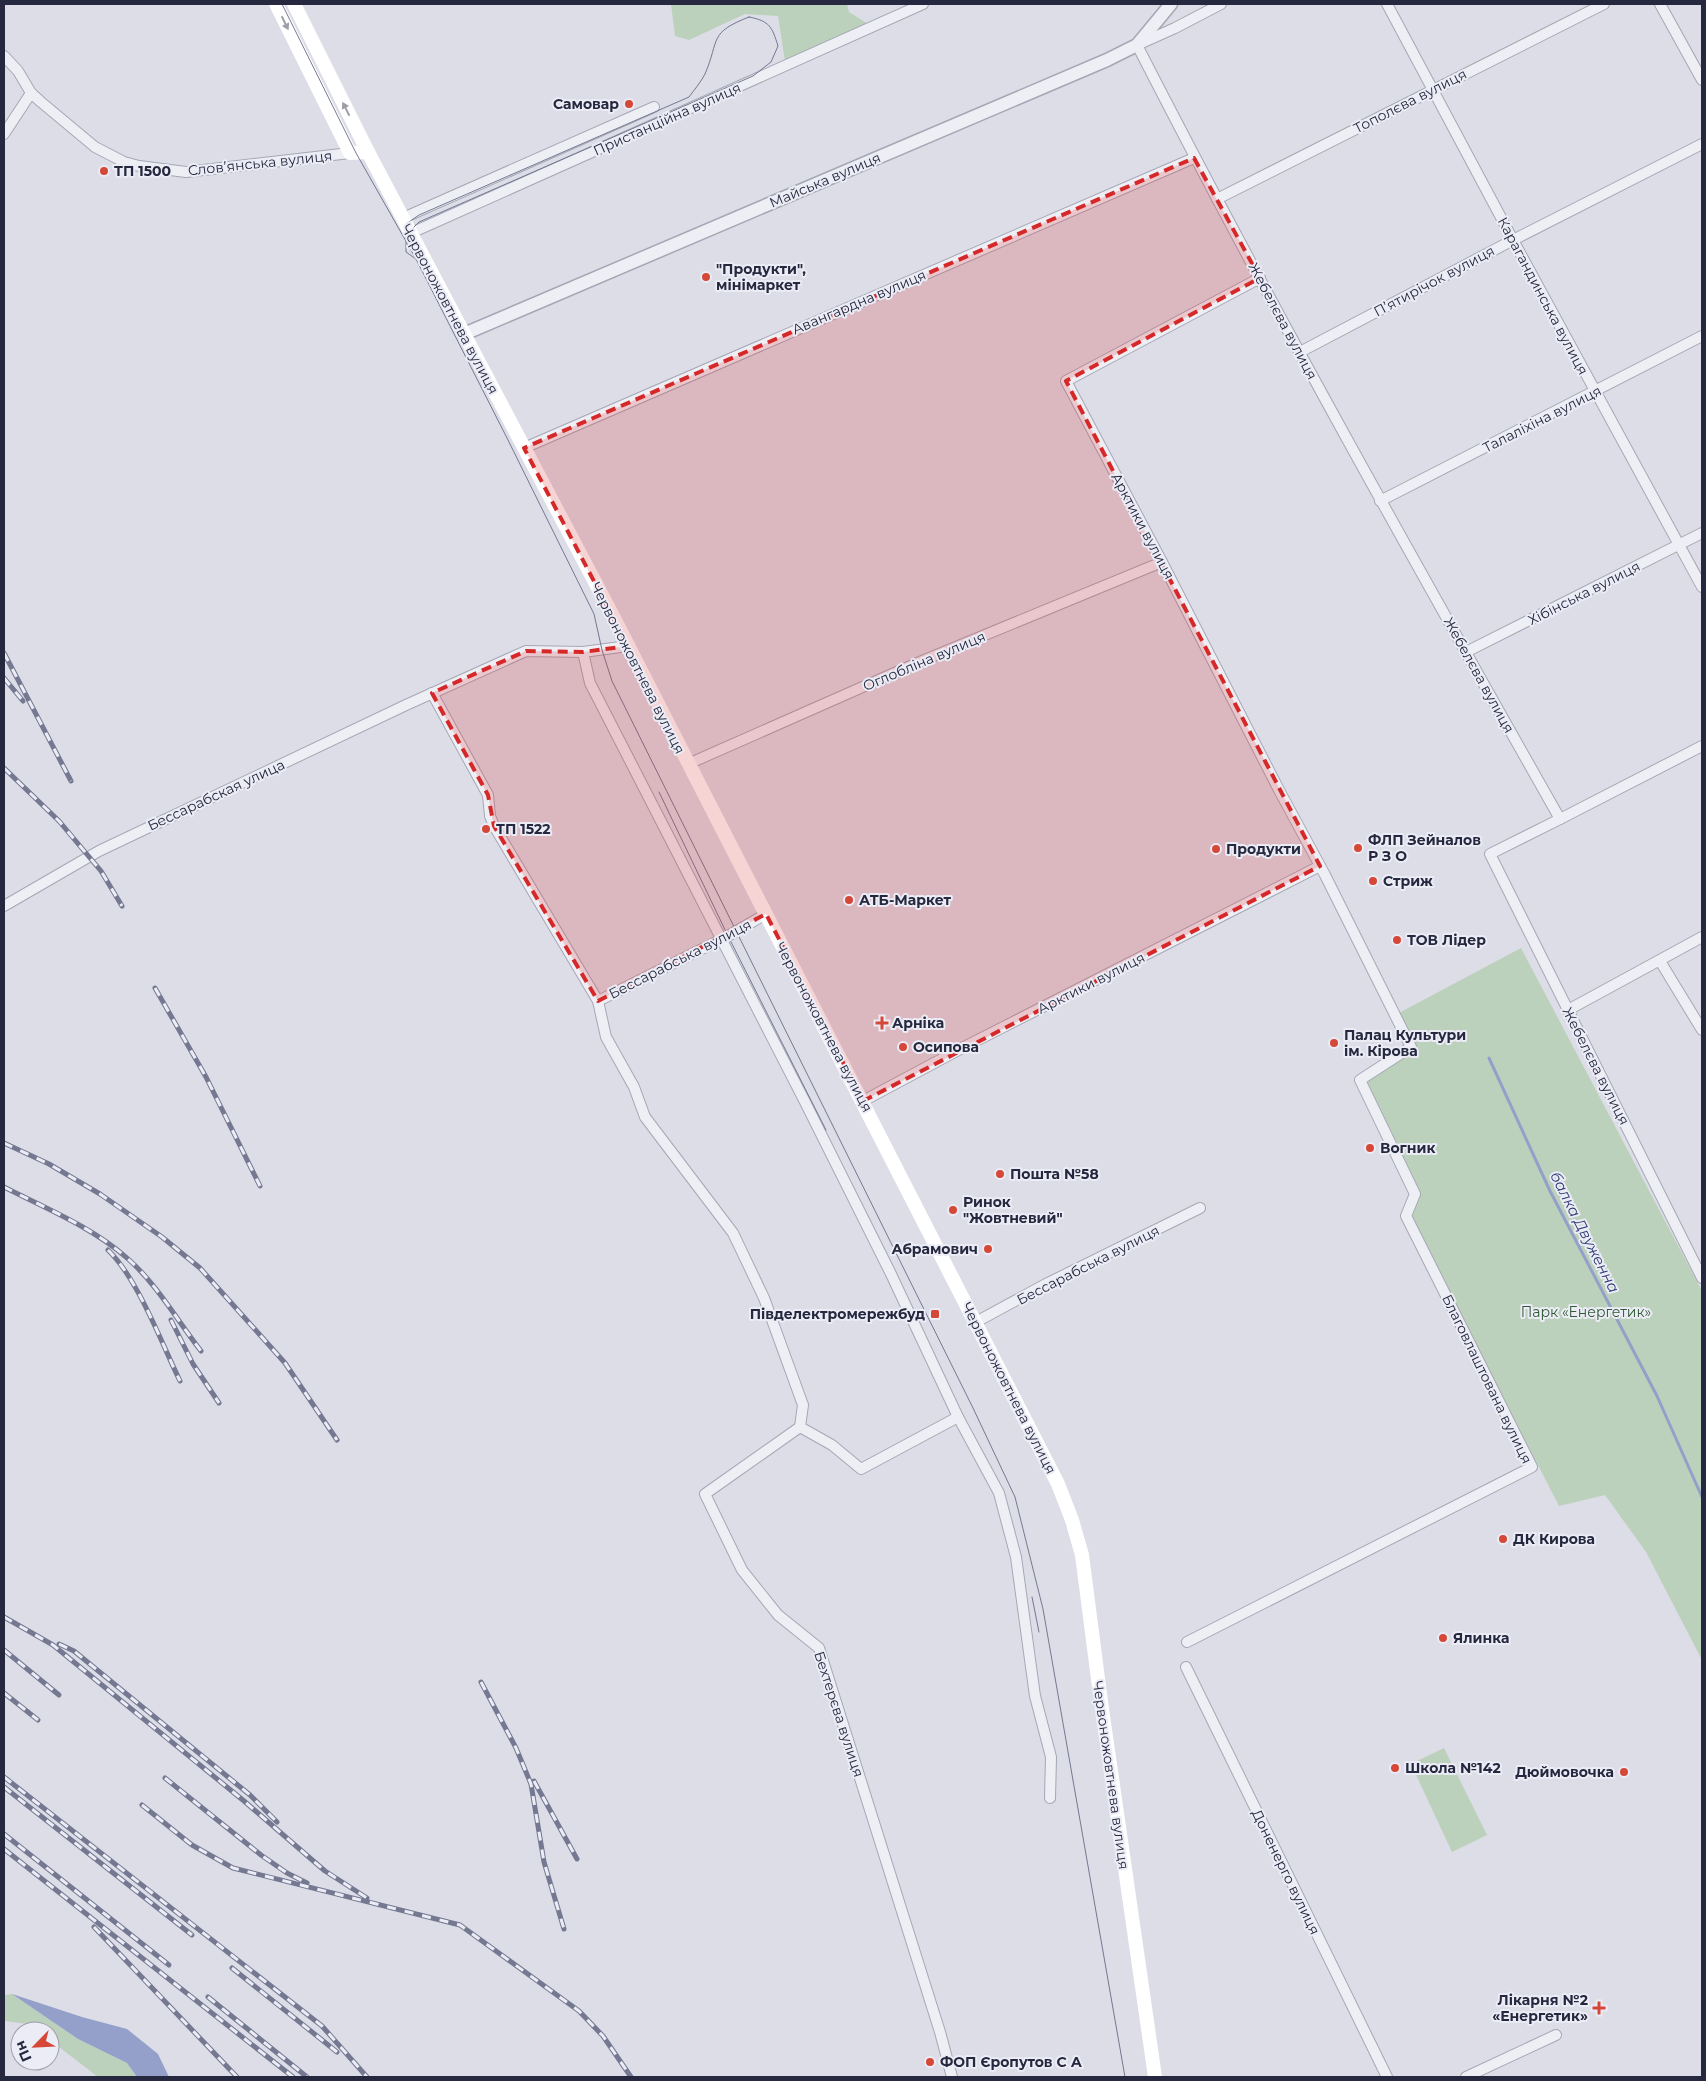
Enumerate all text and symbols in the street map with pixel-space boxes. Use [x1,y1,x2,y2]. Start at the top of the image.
one-way arrow [281,16,289,30]
street label: Тополєва вулиця [1350,65,1470,137]
street label: Пристанційна вулиця [590,78,744,160]
place label: Самовар [553,95,619,113]
marker: Самовар [623,98,635,110]
one-way arrow [342,102,350,116]
street label: Слов’янська вулиця [187,146,333,180]
street label: Майська вулиця [767,148,883,212]
place label: ТП 1500 [114,162,171,180]
marker: ТП 1500 [98,165,110,177]
street label: Карагандинська вулиця [1494,214,1592,378]
street label: Червоножовтнева вулиця [397,221,503,397]
street label: П’ятирічок вулиця [1370,242,1498,320]
street label: Жебелєва вулиця [1245,259,1321,383]
place label: "Продукти", мінімаркет [716,260,806,294]
street label: Авангардна вулиця [789,266,929,338]
marker: "Продукти", мінімаркет [700,271,712,283]
street label: Талаліхіна вулиця [1480,381,1604,457]
street label: Арктики вулиця [1107,470,1179,582]
street label: Хібінська вулиця [1525,557,1643,629]
street label: Червоножовтнева вулиця [587,579,689,757]
street label: Жебелєва вулиця [1440,614,1518,736]
street label: Оглобліна вулиця [860,627,988,695]
street label: Бессарабская улица [144,755,288,835]
place label: ТП 1522 [496,820,551,838]
marker: ТП 1522 [480,823,492,835]
place label: ФЛП Зейналов Р З О [1368,831,1481,865]
place label: Продукти [1226,840,1301,858]
marker: ФЛП Зейналов Р З О [1352,842,1364,854]
marker: Продукти [1210,843,1222,855]
place label: Стриж [1383,872,1433,890]
marker: Стриж [1367,875,1379,887]
place label: АТБ-Маркет [859,891,952,909]
marker: АТБ-Маркет [843,894,855,906]
street label: Бессарабська вулиця [606,915,754,1003]
place label: ТОВ Лідер [1407,931,1486,949]
marker: ТОВ Лідер [1391,934,1403,946]
street label: Червоножовтнева вулиця [771,939,877,1115]
street label: Арктики вулиця [1034,948,1148,1018]
street label: Жебелєва вулиця [1559,1004,1633,1128]
place label: Арніка [892,1014,944,1032]
marker: Арніка [876,1017,888,1029]
place label: Палац Культури ім. Кірова [1344,1026,1466,1060]
marker: Палац Культури ім. Кірова [1328,1037,1340,1049]
place label: Осипова [913,1038,979,1056]
marker: Осипова [897,1041,909,1053]
place label: Вогник [1380,1139,1435,1157]
marker: Вогник [1364,1142,1376,1154]
place label: Пошта №58 [1010,1165,1099,1183]
marker: Пошта №58 [994,1168,1006,1180]
water label: балка Двуженна [1546,1168,1624,1296]
place label: Ринок "Жовтневий" [963,1193,1063,1227]
marker: Ринок "Жовтневий" [947,1204,959,1216]
street label: Бессарабська вулиця [1014,1221,1162,1309]
place label: Абрамович [891,1240,978,1258]
marker: Абрамович [982,1243,994,1255]
street label: Благовлаштована вулиця [1438,1291,1536,1467]
street label: Червоножовтнева вулиця [958,1299,1060,1477]
park label: Парк «Енергетик» [1521,1303,1651,1321]
place label: Півделектромережбуд [750,1305,925,1323]
marker: Півделектромережбуд [929,1308,941,1320]
place label: ДК Кирова [1513,1530,1595,1548]
marker: ДК Кирова [1497,1533,1509,1545]
place label: Ялинка [1453,1629,1510,1647]
marker: Ялинка [1437,1632,1449,1644]
street label: Бехтерєва вулиця [810,1649,868,1779]
street label: Червоножовтнева вулиця [1089,1680,1133,1870]
place label: Школа №142 [1405,1759,1501,1777]
marker: Школа №142 [1389,1762,1401,1774]
place label: Дюймовочка [1515,1763,1614,1781]
marker: Дюймовочка [1618,1766,1630,1778]
street label: Доненерго вулиця [1248,1806,1324,1938]
place label: Лікарня №2 «Енергетик» [1492,1991,1588,2025]
marker: Лікарня №2 «Енергетик» [1592,2001,1606,2015]
north arrow [10,2021,60,2071]
text: Пн [11,2038,36,2065]
place label: ФОП Єропутов С А [940,2053,1083,2071]
marker: ФОП Єропутов С А [924,2056,936,2068]

